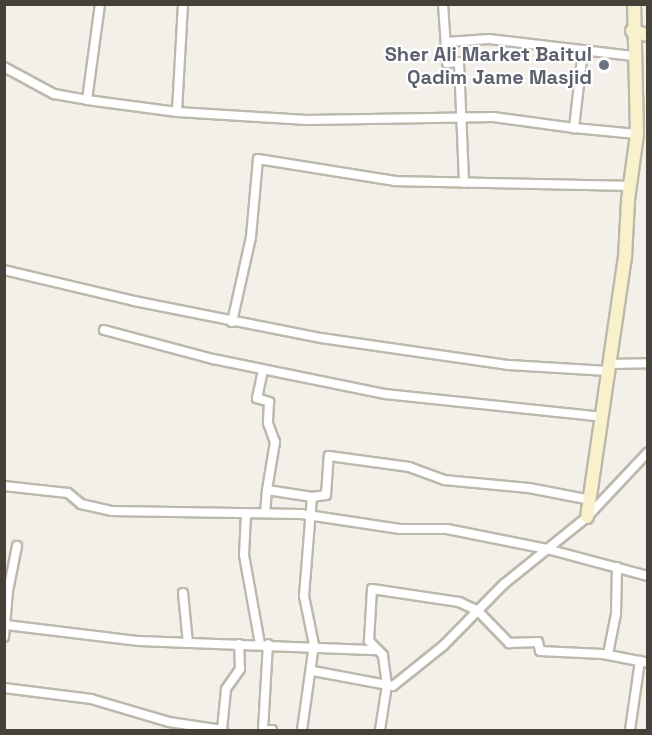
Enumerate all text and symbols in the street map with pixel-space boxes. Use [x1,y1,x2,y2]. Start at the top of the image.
place label: Sher Ali Market Baitul Qadim Jame Masjid [384,42,592,89]
marker: Sher Ali Market Baitul Qadim Jame Masjid [597,58,611,72]

